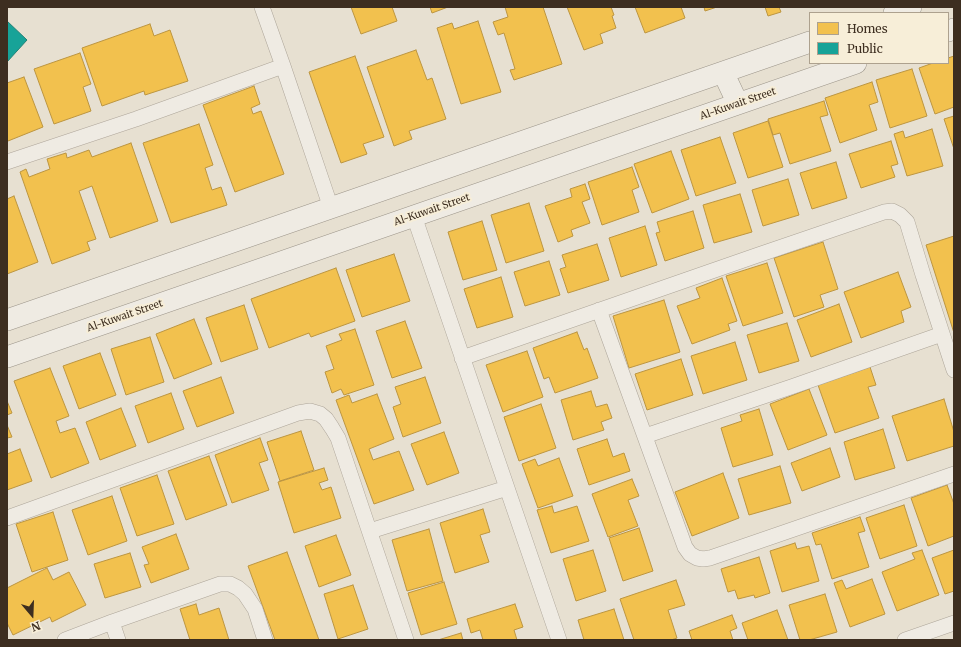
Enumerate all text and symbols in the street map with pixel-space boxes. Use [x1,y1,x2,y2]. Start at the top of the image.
legend [809,12,949,64]
text: Homes [847,21,888,36]
text: Public [847,41,883,56]
street label: Al-Kuwait Street [698,85,778,123]
street label: Al-Kuwait Street [392,191,472,229]
street label: Al-Kuwait Street [85,297,165,335]
north arrow [12,595,52,635]
text: N [30,618,42,634]

